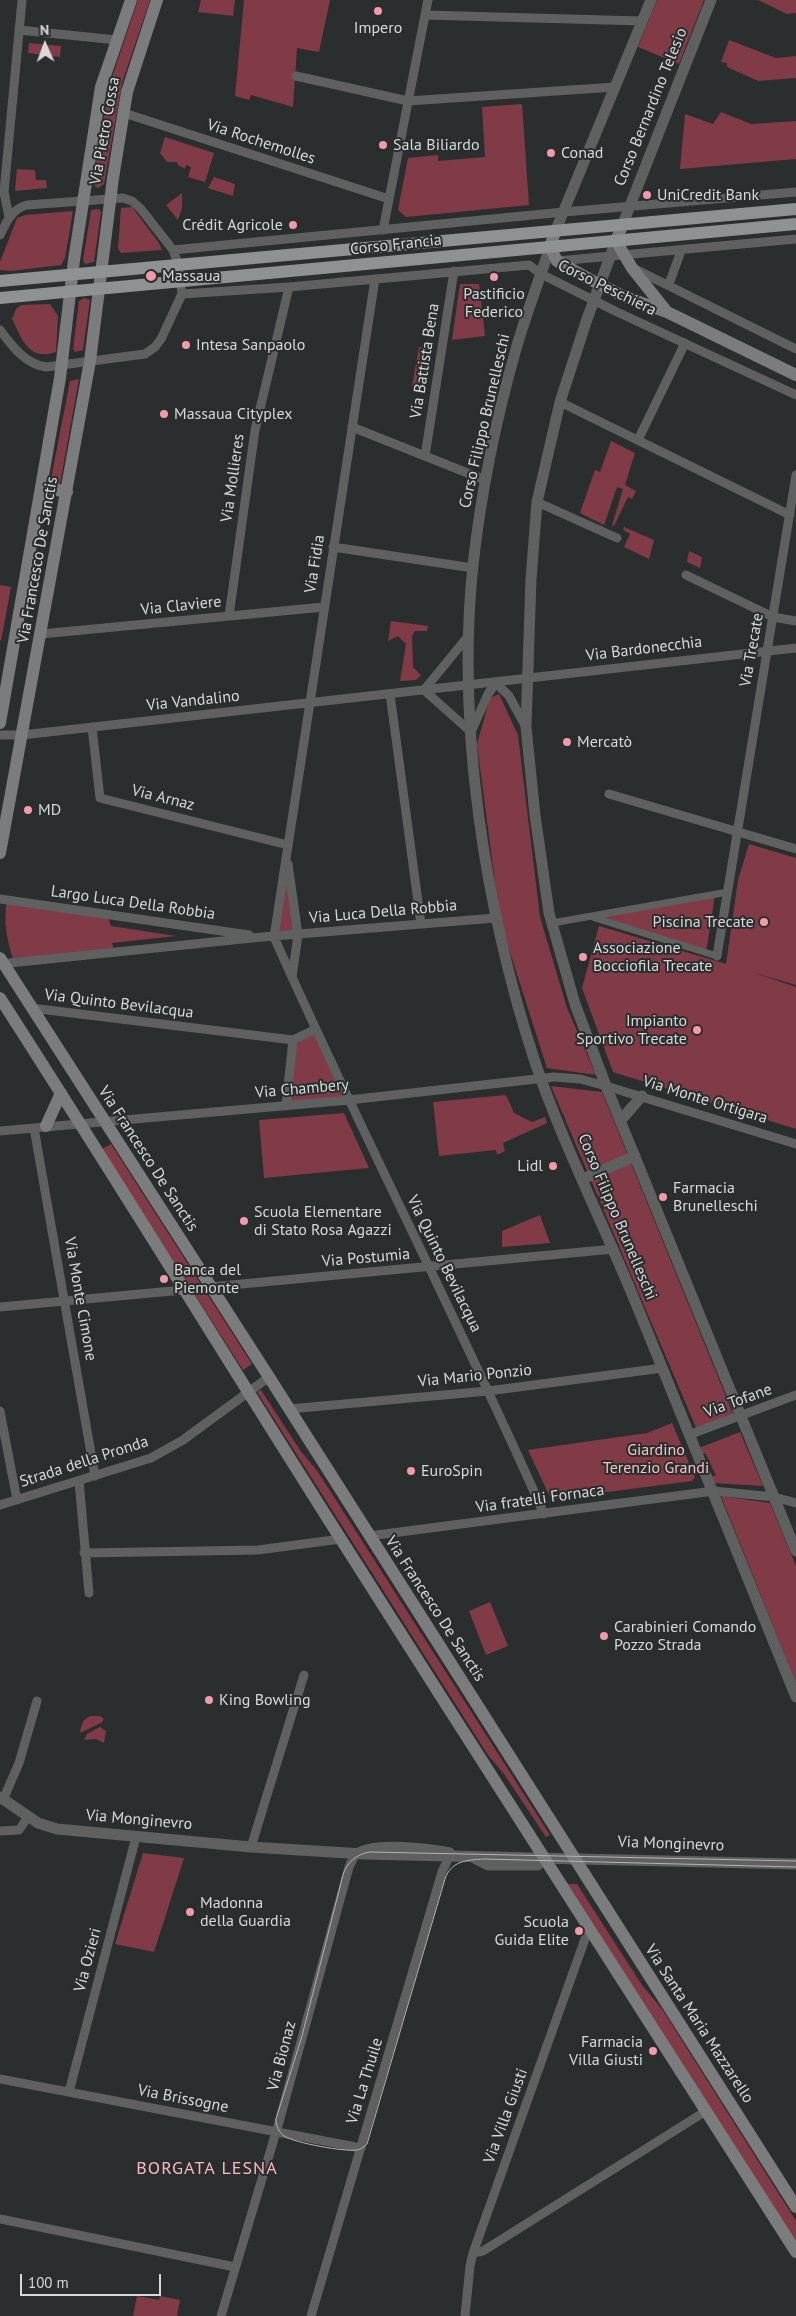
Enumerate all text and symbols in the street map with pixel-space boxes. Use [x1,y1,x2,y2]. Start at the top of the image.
marker: Impero [372,5,384,17]
place label: Impero [354,18,402,38]
north arrow [20,20,70,70]
text: N [40,21,49,39]
street label: Corso Bernardino Telesio [610,25,692,189]
street label: Via Pietro Cossa [86,76,124,186]
street label: Via Rochemolles [204,115,318,169]
place label: Sala Biliardo [393,135,479,155]
marker: Sala Biliardo [377,139,389,151]
place label: Conad [561,143,603,163]
marker: Conad [545,147,557,159]
place label: UniCredit Bank [657,185,759,205]
marker: UniCredit Bank [641,189,653,201]
place label: Crédit Agricole [182,215,283,235]
marker: Crédit Agricole [287,219,299,231]
street label: Corso Francia [349,231,443,259]
street label: Corso Peschiera [555,256,659,320]
place label: Massaua [162,266,221,286]
marker: Massaua [144,269,158,283]
marker: Pastificio Federico [488,271,500,283]
place label: Pastificio Federico [463,284,525,322]
street label: Via Battista Bena [406,302,444,420]
street label: Corso Filippo Brunelleschi [456,332,514,510]
place label: Intesa Sanpaolo [196,335,305,355]
marker: Intesa Sanpaolo [180,339,192,351]
place label: Massaua Cityplex [174,404,292,424]
marker: Massaua Cityplex [158,408,170,420]
street label: Via Mollieres [217,433,249,523]
street label: Via Francesco De Sanctis [14,475,62,645]
street label: Via Fidia [301,533,329,595]
street label: Via Claviere [140,592,222,620]
street label: Via Trecate [736,612,768,688]
street label: Via Bardonecchia [585,632,703,666]
street label: Via Vandalino [146,687,240,715]
place label: Mercatò [577,732,632,752]
marker: Mercatò [561,736,573,748]
street label: Via Arnaz [130,781,196,815]
place label: MD [38,800,61,820]
marker: MD [22,804,34,816]
street label: Largo Luca Della Robbia [50,882,216,924]
street label: Via Luca Della Robbia [308,896,458,928]
place label: Piscina Trecate [652,912,754,932]
marker: Piscina Trecate [758,916,770,928]
place label: Associazione Bocciofila Trecate [593,938,712,976]
marker: Associazione Bocciofila Trecate [577,951,589,963]
street label: Via Quinto Bevilacqua [43,985,195,1023]
place label: Impianto Sportivo Trecate [576,1011,687,1049]
marker: Impianto Sportivo Trecate [691,1024,703,1036]
street label: Via Monte Ortigara [640,1072,770,1128]
street label: Via Chambery [254,1075,350,1103]
street label: Via Francesco De Sanctis [94,1083,202,1235]
street label: Corso Filippo Brunelleschi [573,1131,661,1303]
place label: Lidl [517,1156,543,1176]
marker: Lidl [547,1160,559,1172]
place label: Farmacia Brunelleschi [673,1178,758,1216]
marker: Farmacia Brunelleschi [657,1191,669,1203]
street label: Via Quinto Bevilacqua [402,1192,486,1336]
place label: Scuola Elementare di Stato Rosa Agazzi [254,1202,392,1240]
marker: Scuola Elementare di Stato Rosa Agazzi [238,1215,250,1227]
street label: Via Monte Cimone [60,1236,100,1362]
street label: Via Postumia [321,1245,411,1271]
place label: Banca del Piemonte [174,1260,241,1298]
marker: Banca del Piemonte [158,1273,170,1285]
street label: Via Mario Ponzio [417,1360,533,1392]
street label: Via Tofane [701,1380,775,1422]
street label: Strada della Pronda [17,1432,151,1492]
park label: Giardino Terenzio Grandi [603,1440,709,1478]
place label: EuroSpin [421,1461,482,1481]
marker: EuroSpin [405,1465,417,1477]
street label: Via fratelli Fornaca [475,1480,605,1518]
street label: Via Francesco De Sanctis [381,1533,489,1685]
place label: Carabinieri Comando Pozzo Strada [614,1617,756,1655]
marker: Carabinieri Comando Pozzo Strada [598,1630,610,1642]
place label: King Bowling [219,1690,310,1710]
marker: King Bowling [203,1694,215,1706]
street label: Via Monginevro [85,1806,193,1834]
street label: Via Monginevro [617,1833,725,1855]
place label: Madonna della Guardia [200,1893,291,1931]
marker: Madonna della Guardia [184,1906,196,1918]
place label: Scuola Guida Elite [495,1912,569,1950]
marker: Scuola Guida Elite [573,1925,585,1937]
street label: Via Ozieri [70,1926,106,1994]
street label: Via Santa Maria Mazzarello [641,1941,757,2107]
street label: Via Bionaz [263,2019,301,2093]
place label: Farmacia Villa Giusti [569,2032,643,2070]
street label: Via La Thuile [343,2036,387,2126]
marker: Farmacia Villa Giusti [647,2045,659,2057]
street label: Via Villa Giusti [480,2066,532,2166]
street label: Via Brissogne [136,2081,230,2117]
district label: BORGATA LESNA [135,2158,279,2180]
scale bar [22,2264,164,2296]
text: 100 m [28,2273,69,2292]

